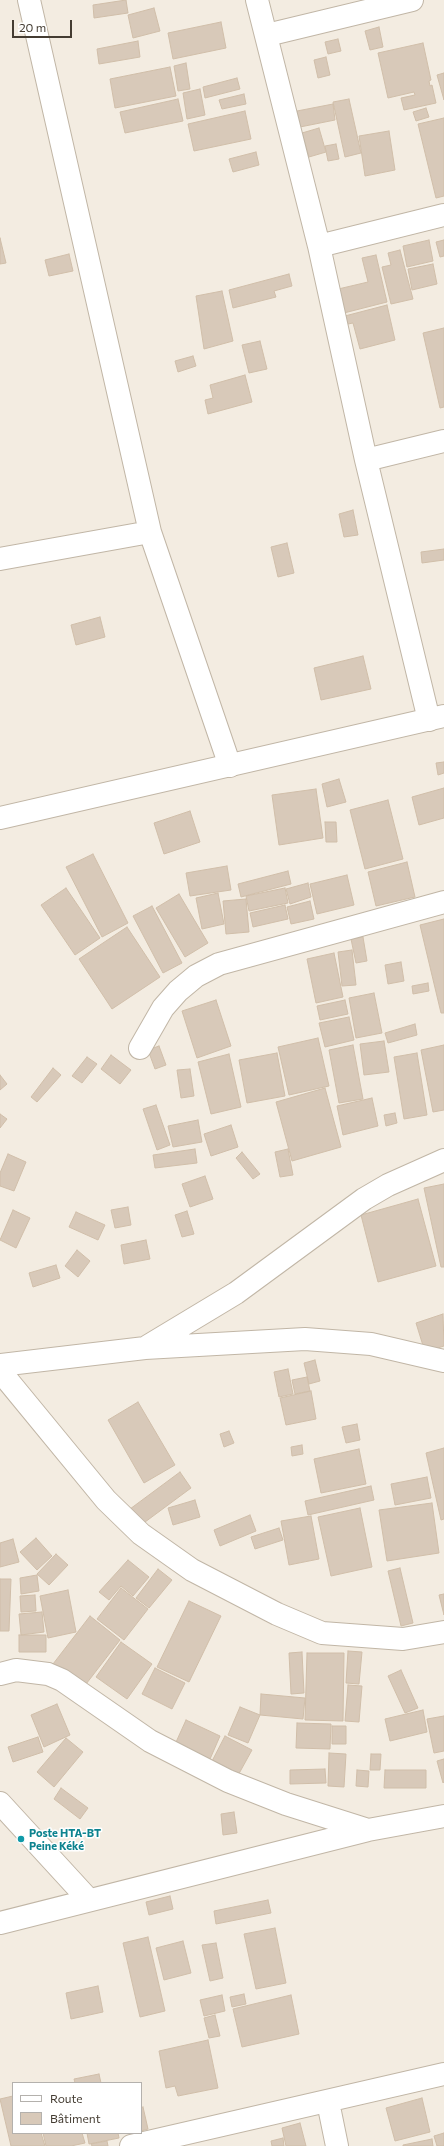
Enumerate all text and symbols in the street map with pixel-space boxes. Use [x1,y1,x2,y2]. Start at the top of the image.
scale bar [14,12,74,38]
text: 20 m [19,20,46,34]
place label: Poste HTA-BT Peine Kéké [29,1826,101,1852]
marker: Poste HTA-BT Peine Kéké [16,1834,26,1844]
legend [12,2082,142,2134]
text: Route [50,2091,83,2105]
text: Bâtiment [50,2111,101,2125]

